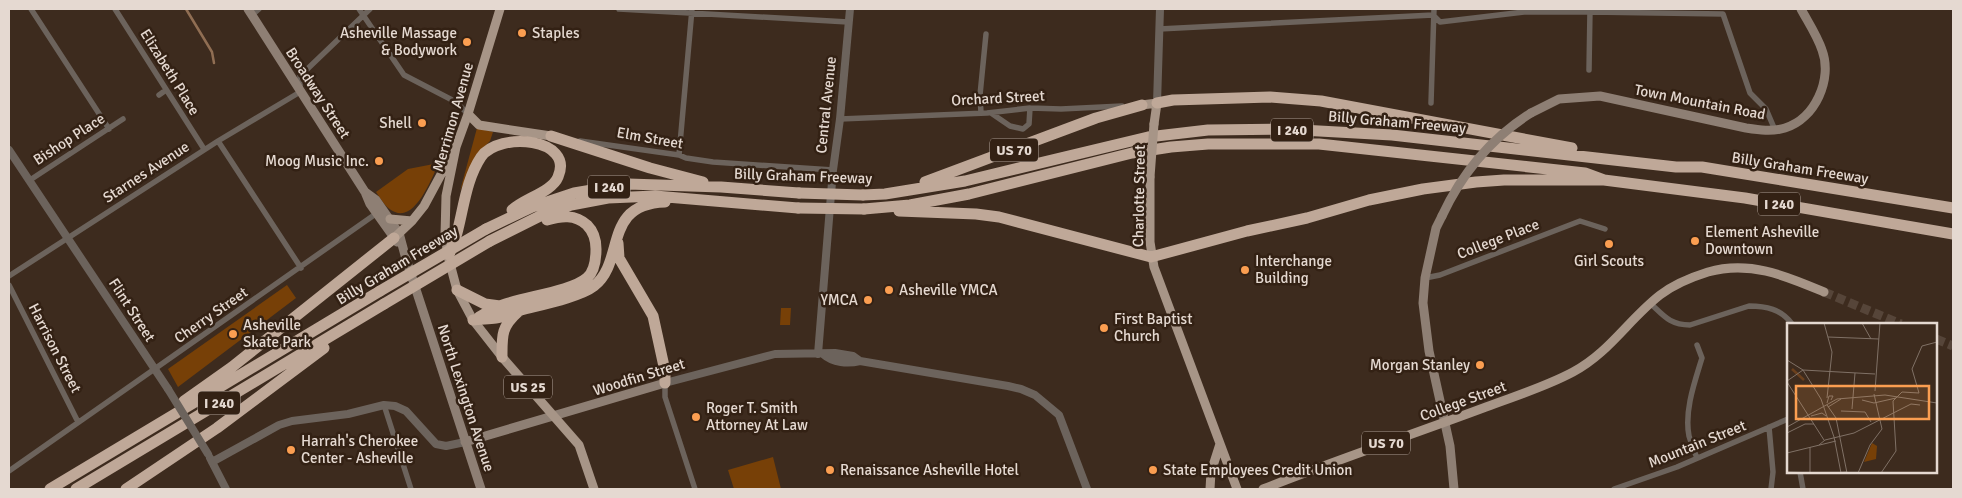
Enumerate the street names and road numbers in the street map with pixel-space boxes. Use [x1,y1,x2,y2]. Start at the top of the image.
street label: Elizabeth Place [136,26,204,118]
street label: Broadway Street [282,44,354,142]
street label: Central Avenue [812,56,840,154]
street label: Merrimon Avenue [429,60,477,174]
street label: Town Mountain Road [1633,80,1767,124]
street label: Orchard Street [951,87,1045,109]
street label: Billy Graham Freeway [1327,107,1467,137]
street label: Bishop Place [30,109,108,169]
road number: I 240 [1271,118,1313,142]
street label: Elm Street [615,123,685,153]
street label: Starnes Avenue [100,137,192,207]
road number: US 70 [990,138,1038,162]
street label: Charlotte Street [1129,145,1149,247]
street label: Billy Graham Freeway [1730,148,1870,188]
street label: Billy Graham Freeway [734,165,872,187]
road number: I 240 [588,176,630,198]
road number: I 240 [1758,192,1800,215]
street label: College Place [1454,215,1542,263]
street label: Billy Graham Freeway [333,222,461,308]
street label: Flint Street [105,275,159,345]
street label: Cherry Street [171,283,251,347]
street label: Harrison Street [25,300,85,396]
street label: North Lexington Avenue [434,322,498,474]
street label: Woodfin Street [591,355,687,399]
road number: US 25 [504,376,552,398]
street label: College Street [1417,377,1509,425]
road number: I 240 [198,392,240,414]
street label: Mountain Street [1646,416,1748,472]
road number: US 70 [1362,432,1410,454]

